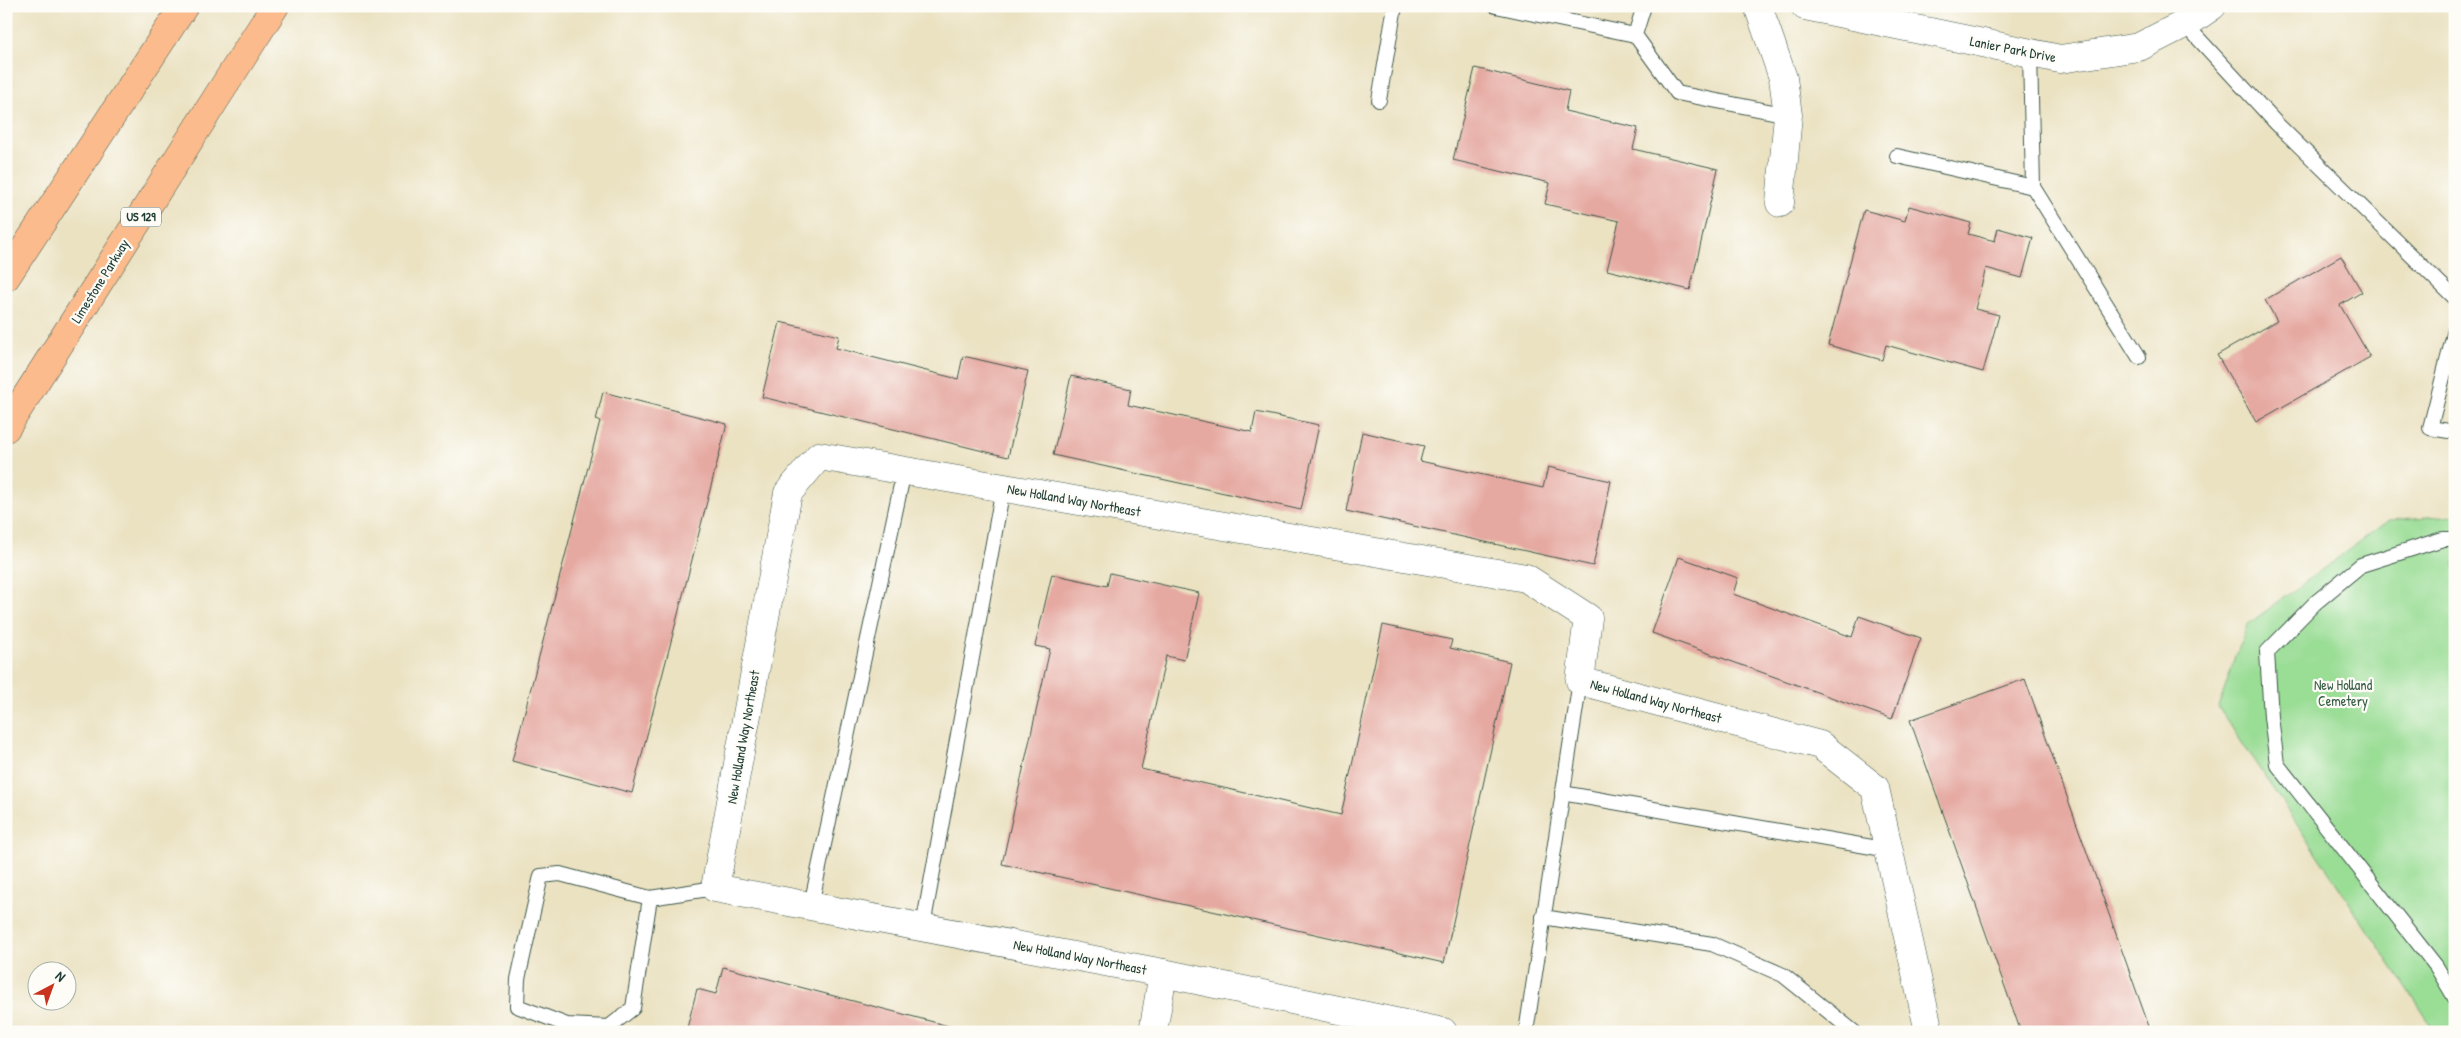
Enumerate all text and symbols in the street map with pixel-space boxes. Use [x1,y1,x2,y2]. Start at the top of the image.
street label: Lanier Park Drive [1968,31,2058,66]
road number: US 129 [121,208,161,226]
street label: Limestone Parkway [66,235,134,327]
street label: New Holland Way Northeast [1006,478,1142,522]
street label: New Holland Way Northeast [721,669,765,805]
street label: New Holland Way Northeast [1588,674,1724,728]
park label: New Holland Cemetery [2314,675,2373,711]
street label: New Holland Way Northeast [1012,934,1148,980]
north arrow [28,960,78,1010]
text: N [52,966,70,986]

